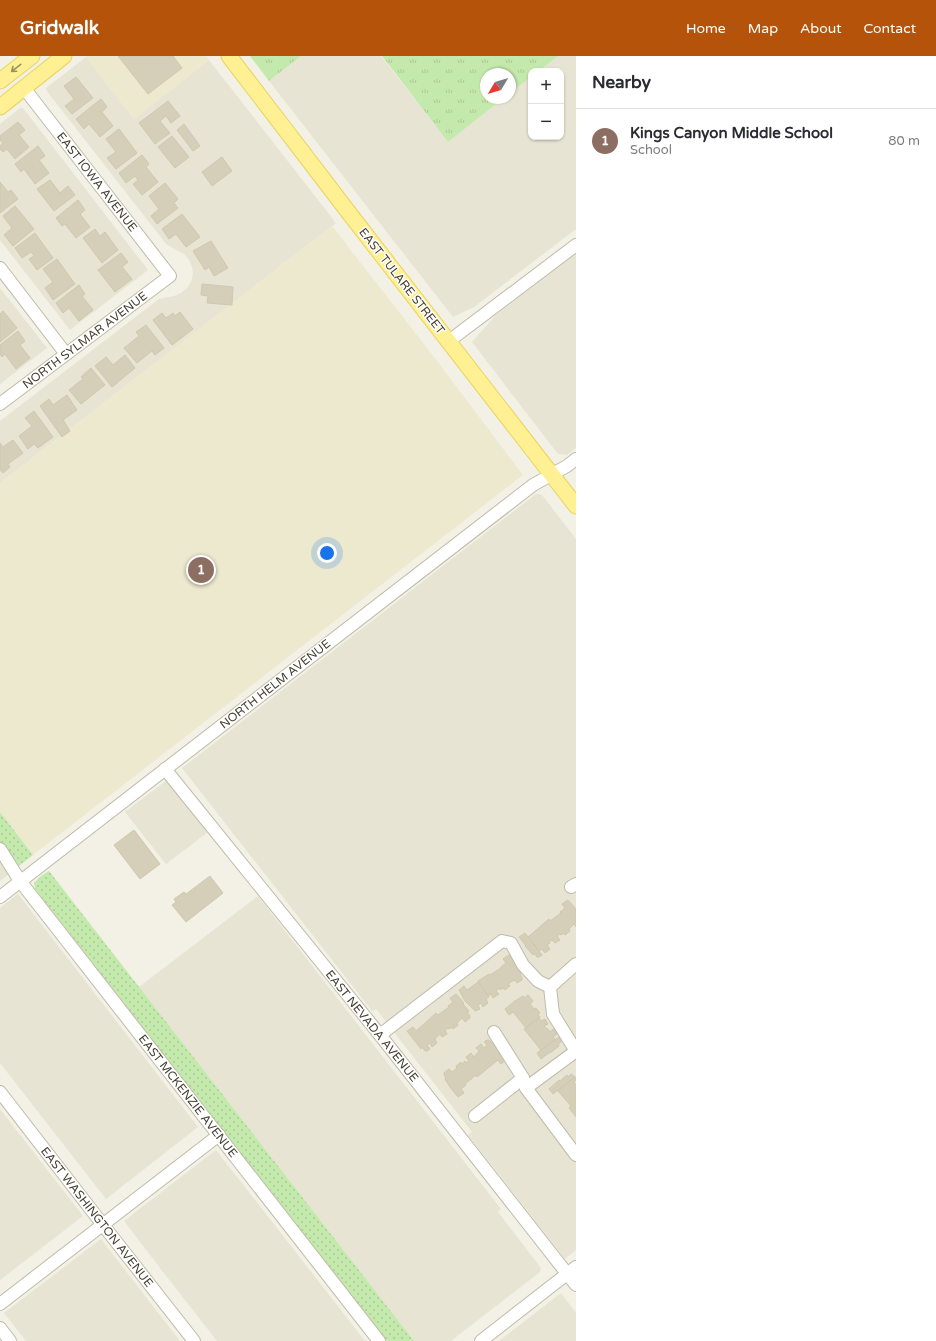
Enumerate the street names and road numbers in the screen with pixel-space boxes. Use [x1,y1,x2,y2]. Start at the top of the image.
street label: EAST IOWA AVENUE [54,130,140,235]
street label: EAST TULARE STREET [356,225,448,337]
street label: NORTH SYLMAR AVENUE [20,288,150,391]
street label: NORTH HELM AVENUE [217,636,333,732]
street label: EAST NEVADA AVENUE [323,967,422,1085]
street label: EAST MCKENZIE AVENUE [136,1032,240,1160]
street label: EAST WASHINGTON AVENUE [38,1144,156,1290]

